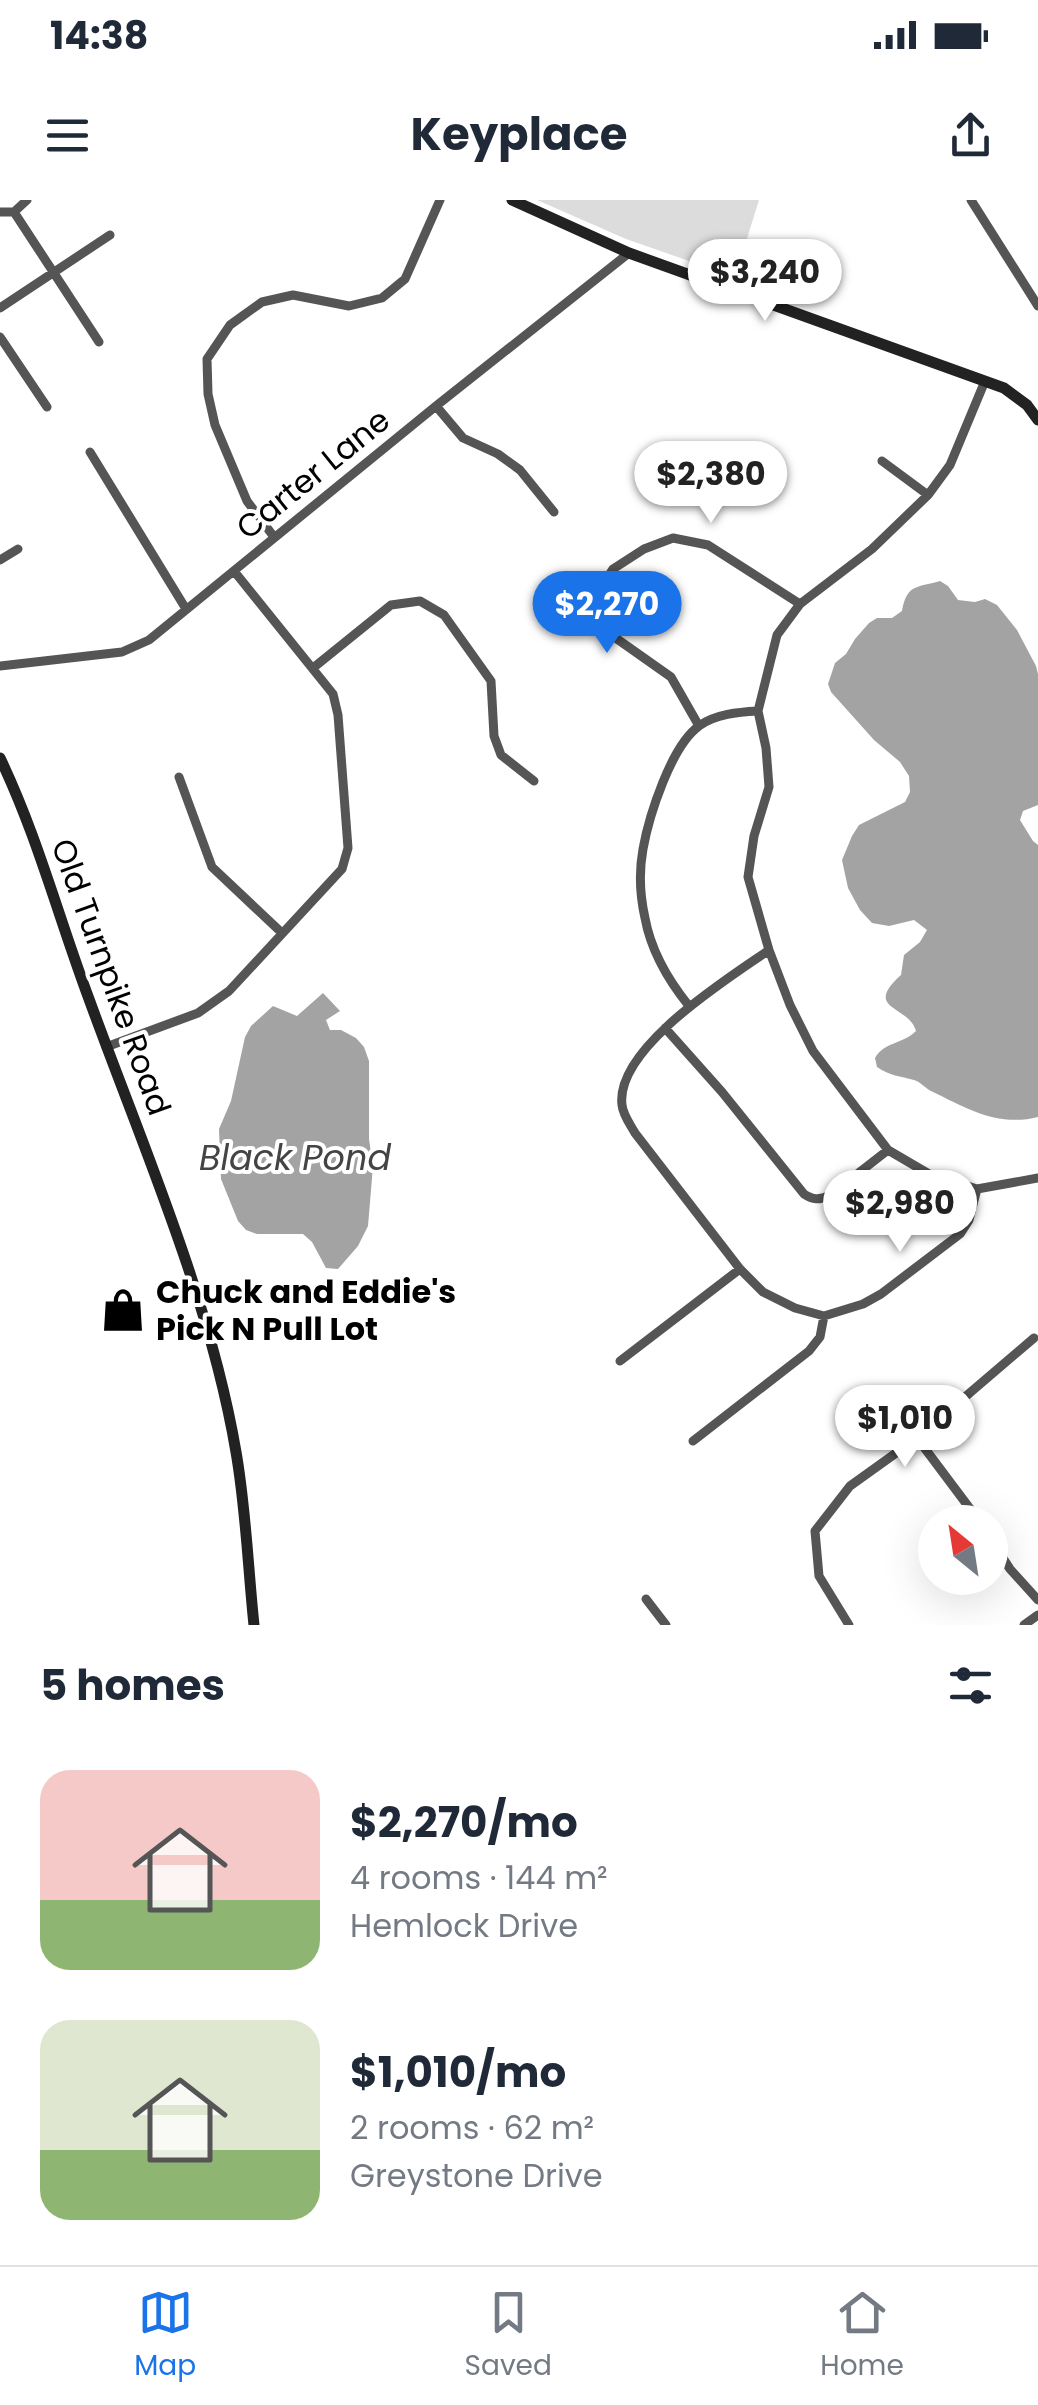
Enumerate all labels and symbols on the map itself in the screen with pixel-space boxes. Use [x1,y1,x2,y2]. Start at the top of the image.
pin: $3,240 [684,239,846,324]
street label: Carter Lane [226,398,399,550]
pin: $2,380 [630,441,792,526]
pin: $2,270 [526,571,688,656]
street label: Old Turnpike Road [41,832,182,1121]
water label: Black Pond [199,1133,391,1182]
pin: $2,980 [819,1170,981,1255]
place label: Chuck and Eddie's Pick N Pull Lot [156,1269,456,1351]
shop icon: Chuck and Eddie's Pick N Pull Lot [99,1286,147,1334]
pin: $1,010 [824,1385,986,1470]
north arrow [918,1505,1008,1595]

